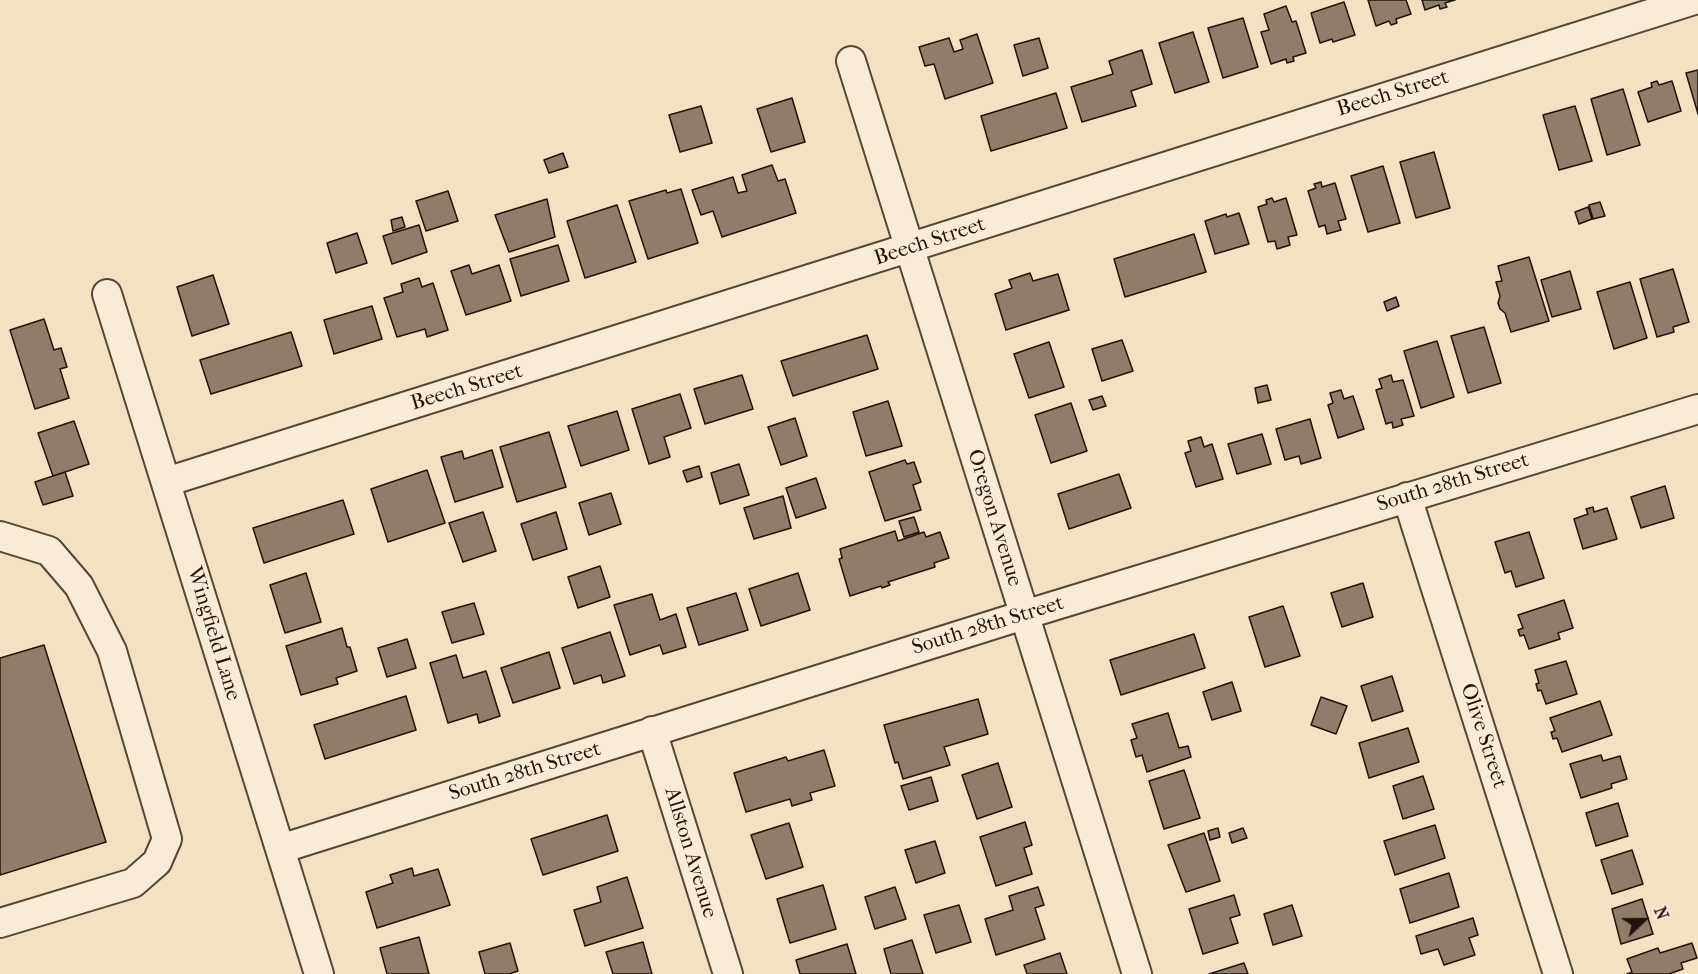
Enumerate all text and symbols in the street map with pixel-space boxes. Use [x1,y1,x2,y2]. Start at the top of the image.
street label: Beech Street [1334,65,1452,123]
street label: Beech Street [871,212,989,272]
street label: Beech Street [408,359,526,417]
street label: Oregon Avenue [961,446,1027,590]
street label: South 28th Street [1374,448,1532,518]
street label: Wingfield Lane [181,564,245,704]
street label: South 28th Street [909,591,1067,661]
street label: Olive Street [1454,680,1512,792]
street label: South 28th Street [446,737,604,807]
street label: Allston Avenue [658,785,722,921]
north arrow [1614,890,1674,950]
text: N [1650,904,1672,922]

